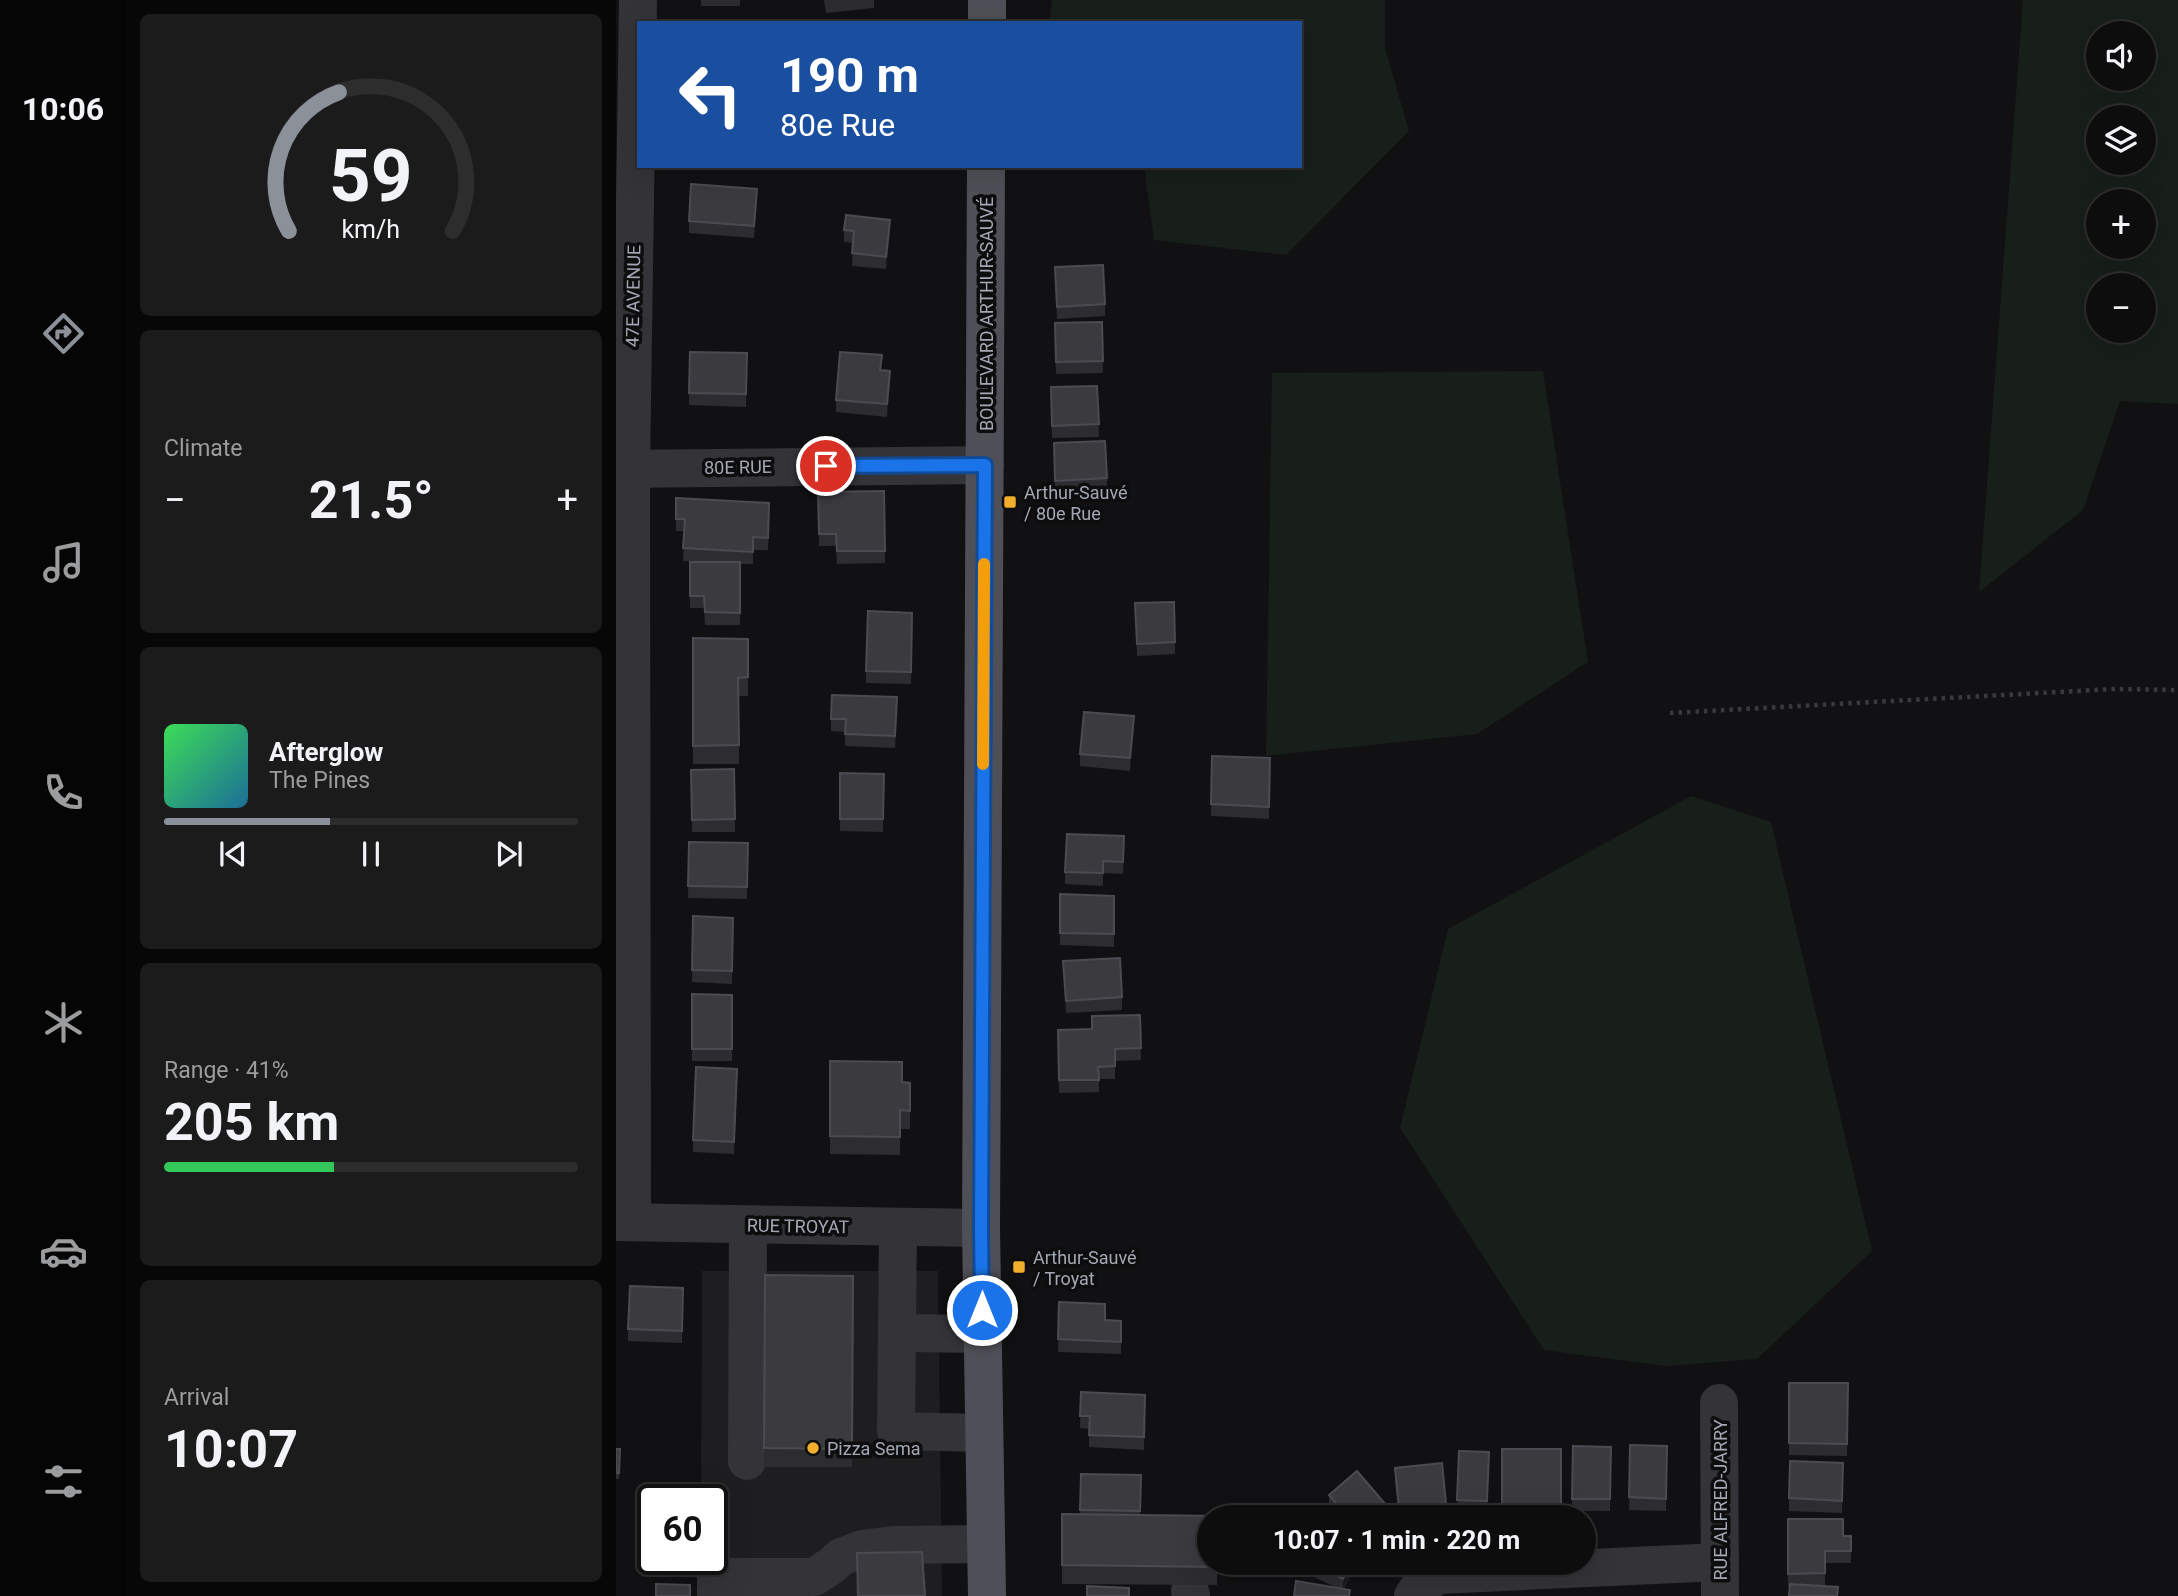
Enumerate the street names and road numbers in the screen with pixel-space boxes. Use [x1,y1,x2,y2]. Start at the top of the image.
street label: BOULEVARD ARTHUR-SAUVÉ [976,197,997,431]
street label: 47E AVENUE [622,245,644,347]
street label: 80E RUE [704,456,772,478]
street label: RUE TROYAT [747,1215,850,1237]
street label: RUE ALFRED-JARRY [1710,1419,1731,1581]

